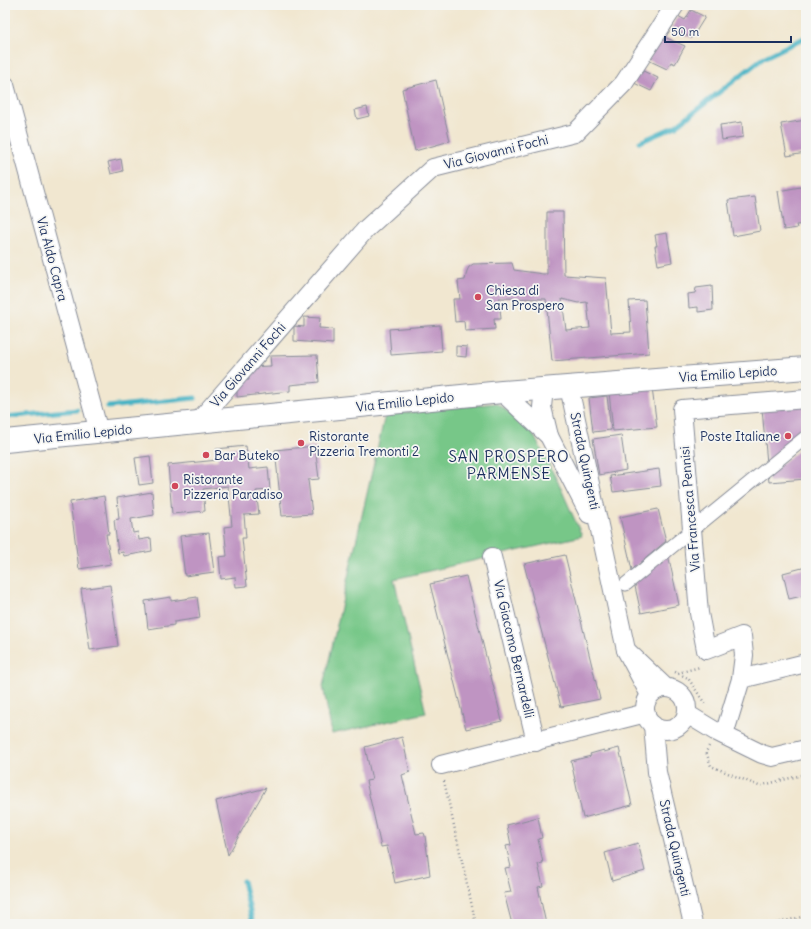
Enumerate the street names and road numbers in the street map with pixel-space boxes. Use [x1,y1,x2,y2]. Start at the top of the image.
street label: Via Giovanni Fochi [442,131,550,173]
street label: Via Aldo Capra [33,215,71,303]
street label: Via Giovanni Fochi [206,319,290,411]
street label: Via Emilio Lepido [678,362,778,386]
street label: Via Emilio Lepido [355,388,455,416]
street label: Strada Quingenti [566,411,604,511]
street label: Via Emilio Lepido [33,420,133,448]
street label: Via Francesca Pennisi [676,445,704,572]
street label: Via Giacomo Bernardelli [490,578,538,720]
street label: Strada Quingenti [656,798,694,898]

